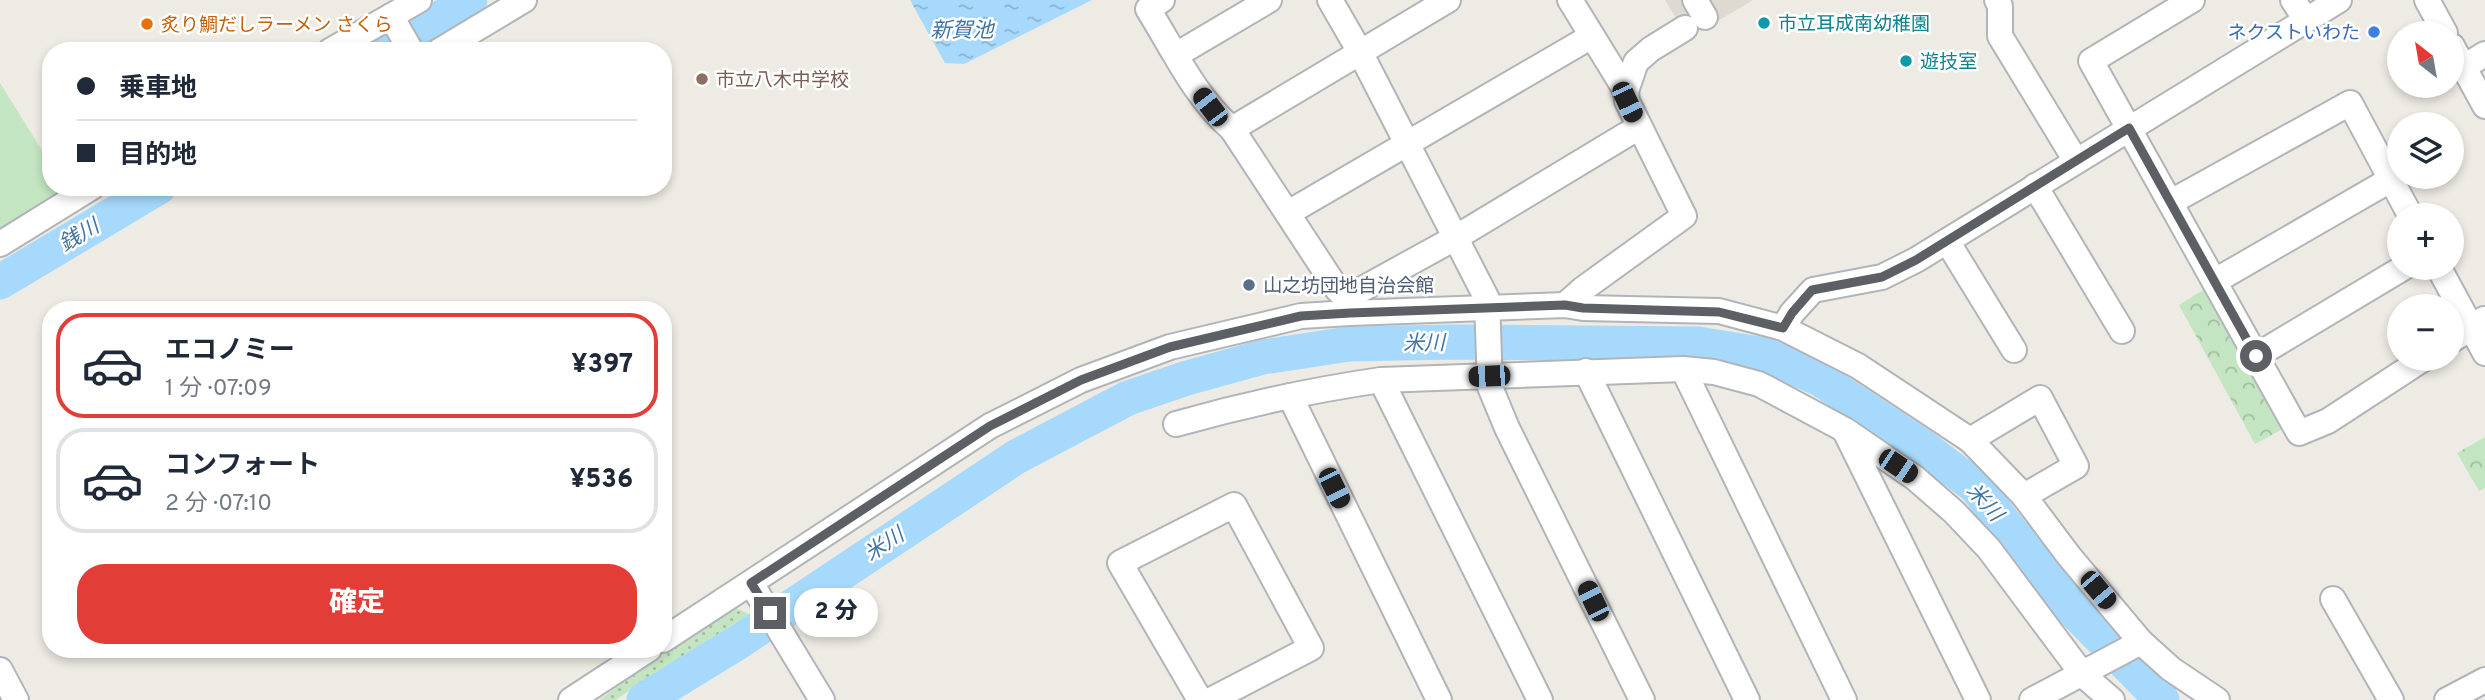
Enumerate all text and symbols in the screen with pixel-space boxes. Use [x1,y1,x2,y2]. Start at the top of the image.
place label: 市立耳成南幼稚園 [1778,13,1930,37]
place label: 炙り鯛だしラーメン さくら [161,14,393,38]
marker: 市立耳成南幼稚園 [1756,15,1772,31]
marker: 炙り鯛だしラーメン さくら [139,16,155,32]
water label: 新賀池 [931,18,995,45]
north arrow [2387,21,2464,98]
map controls [2387,21,2464,371]
place label: ネクストいわた [2228,22,2360,46]
marker: ネクストいわた [2366,24,2382,40]
place label: 遊技室 [1920,51,1977,75]
marker: 遊技室 [1898,53,1914,69]
place label: 市立八木中学校 [716,69,849,93]
marker: 市立八木中学校 [694,71,710,87]
text: 乗車地 [119,73,197,106]
car [1609,79,1646,125]
car [1189,84,1232,130]
button: layers [2387,112,2464,189]
text: 目的地 [119,140,197,173]
button: + [2387,203,2464,280]
water label: 銭川 [55,213,106,259]
place label: 山之坊団地自治会館 [1263,275,1434,299]
marker: 山之坊団地自治会館 [1241,277,1257,293]
button: − [2387,294,2464,371]
water label: 米川 [1403,331,1447,358]
icon: car [81,334,144,397]
text: エコノミー [165,335,295,368]
route start [2240,340,2272,372]
text: ¥397 [571,349,633,382]
car [1468,365,1511,387]
text: 1 分 · 07:09 [165,375,272,404]
car [1875,446,1922,486]
icon: car [81,449,144,512]
text: コンフォート [165,450,320,483]
text: ¥536 [569,464,633,497]
car [1316,465,1353,511]
water label: 米川 [1960,478,2009,529]
text: 2 分 · 07:10 [165,490,272,519]
water label: 米川 [860,521,911,568]
button: 確定 [77,564,637,644]
car [2077,567,2120,613]
car [1575,578,1612,624]
callout: 2 分 [794,588,878,638]
route end [754,597,786,629]
text: 2 分 [815,598,857,627]

